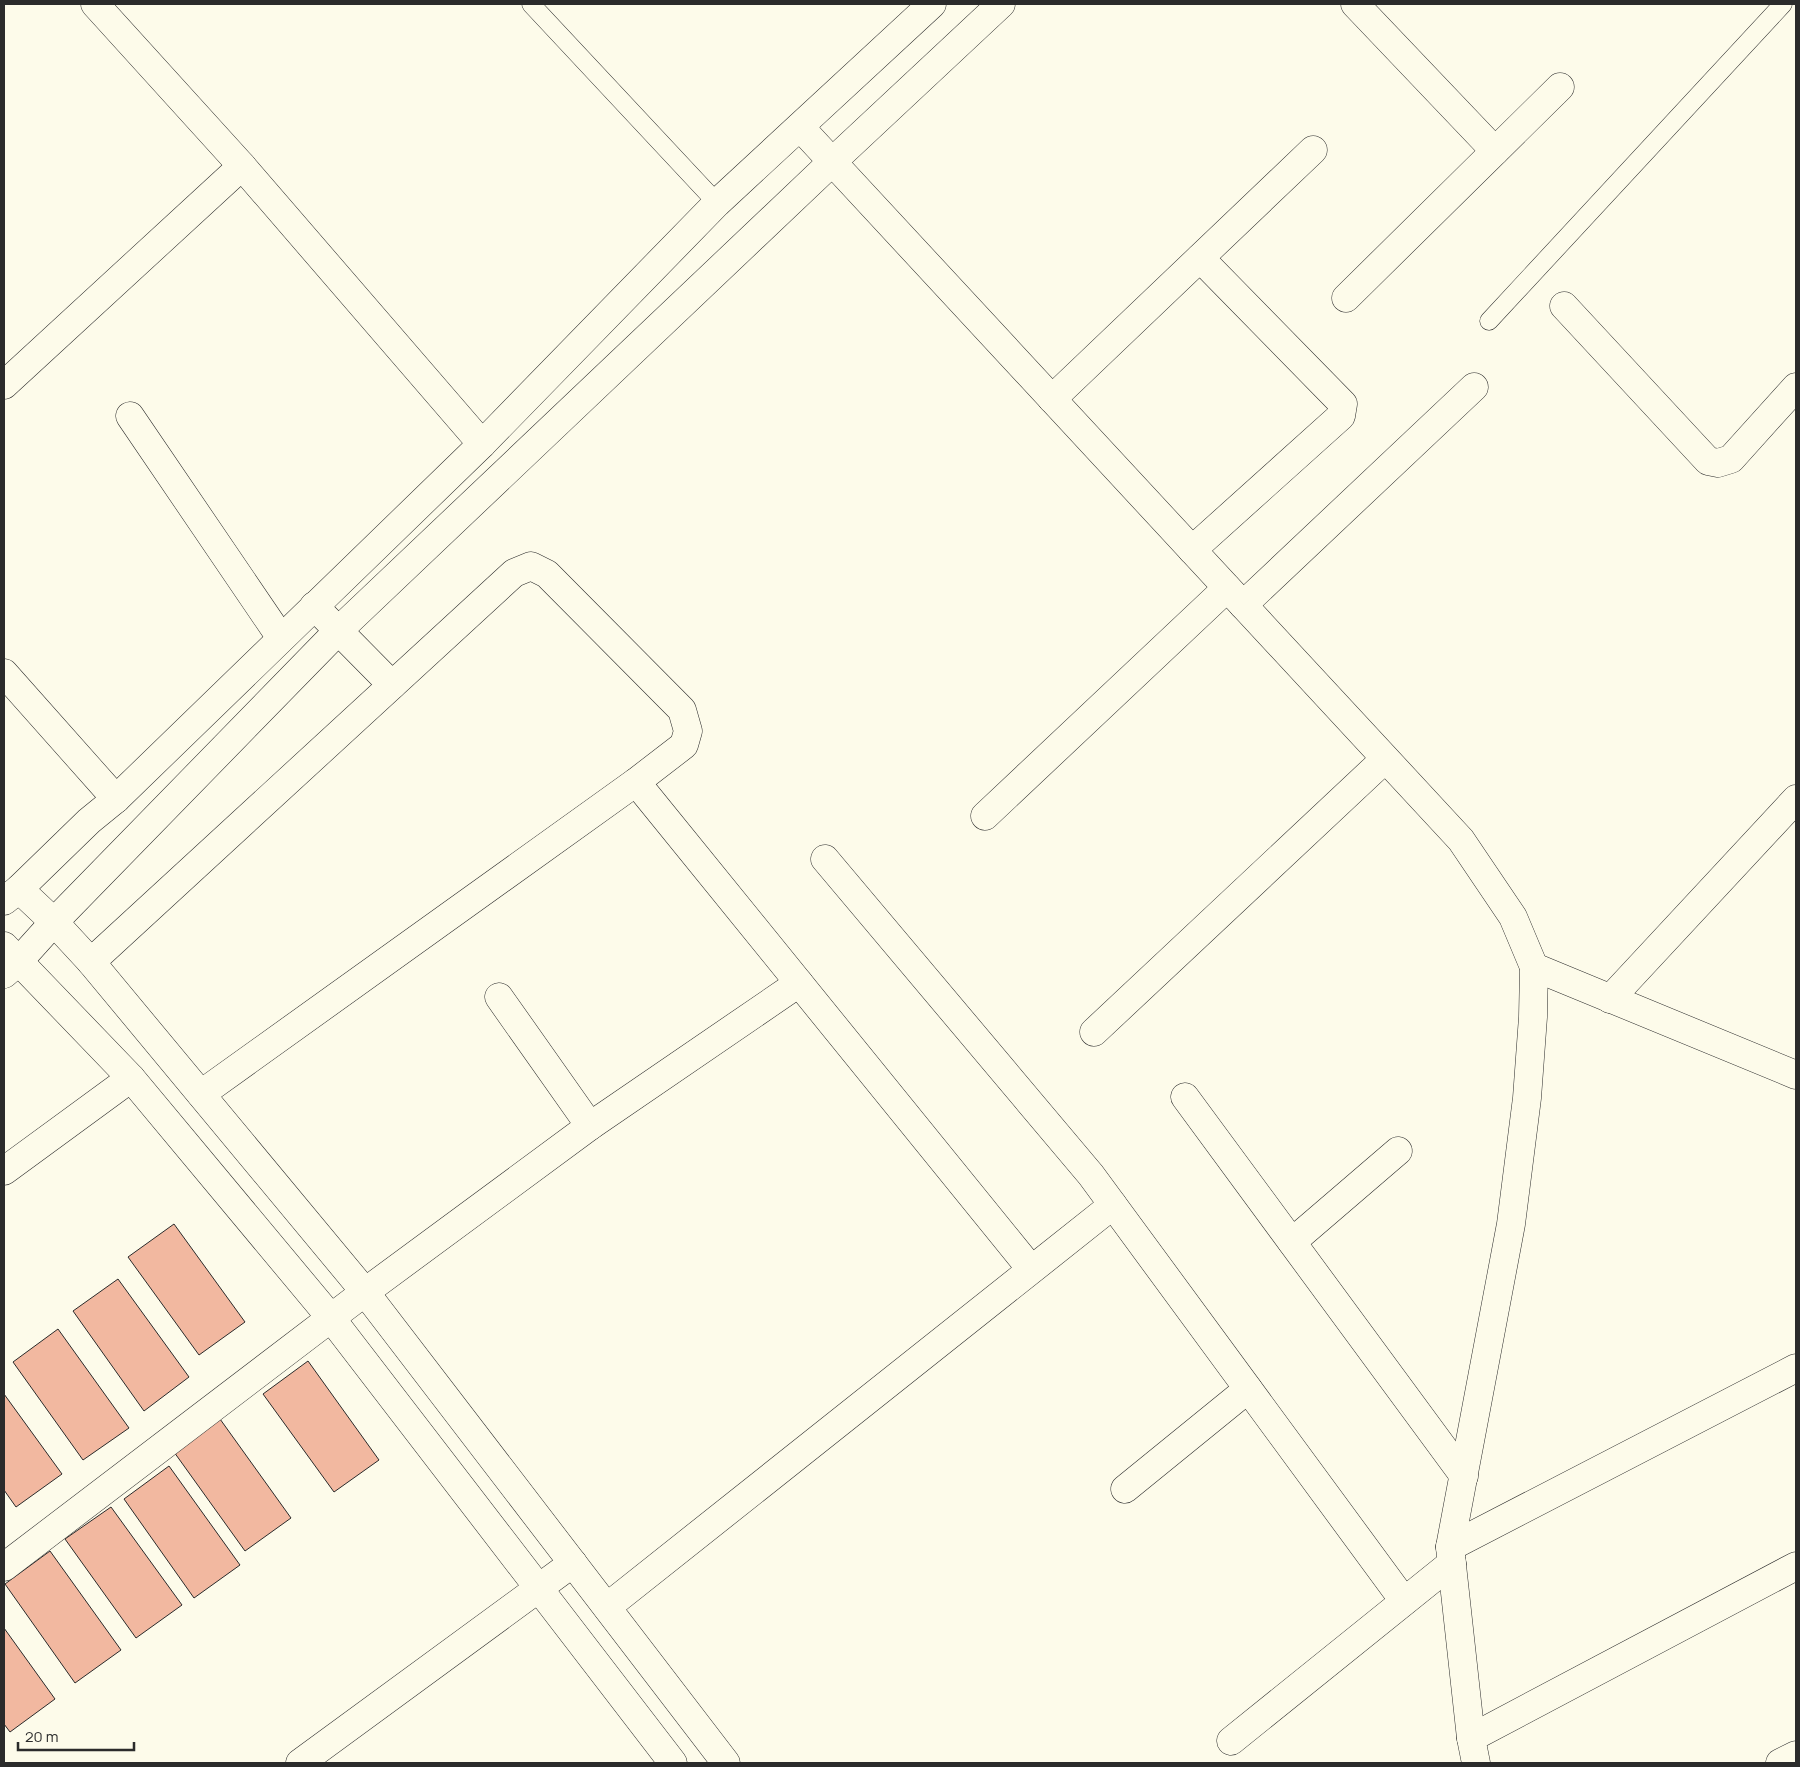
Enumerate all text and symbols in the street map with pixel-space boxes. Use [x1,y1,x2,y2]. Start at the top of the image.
scale bar [18,1720,134,1752]
text: 20 m [25,1726,58,1747]

